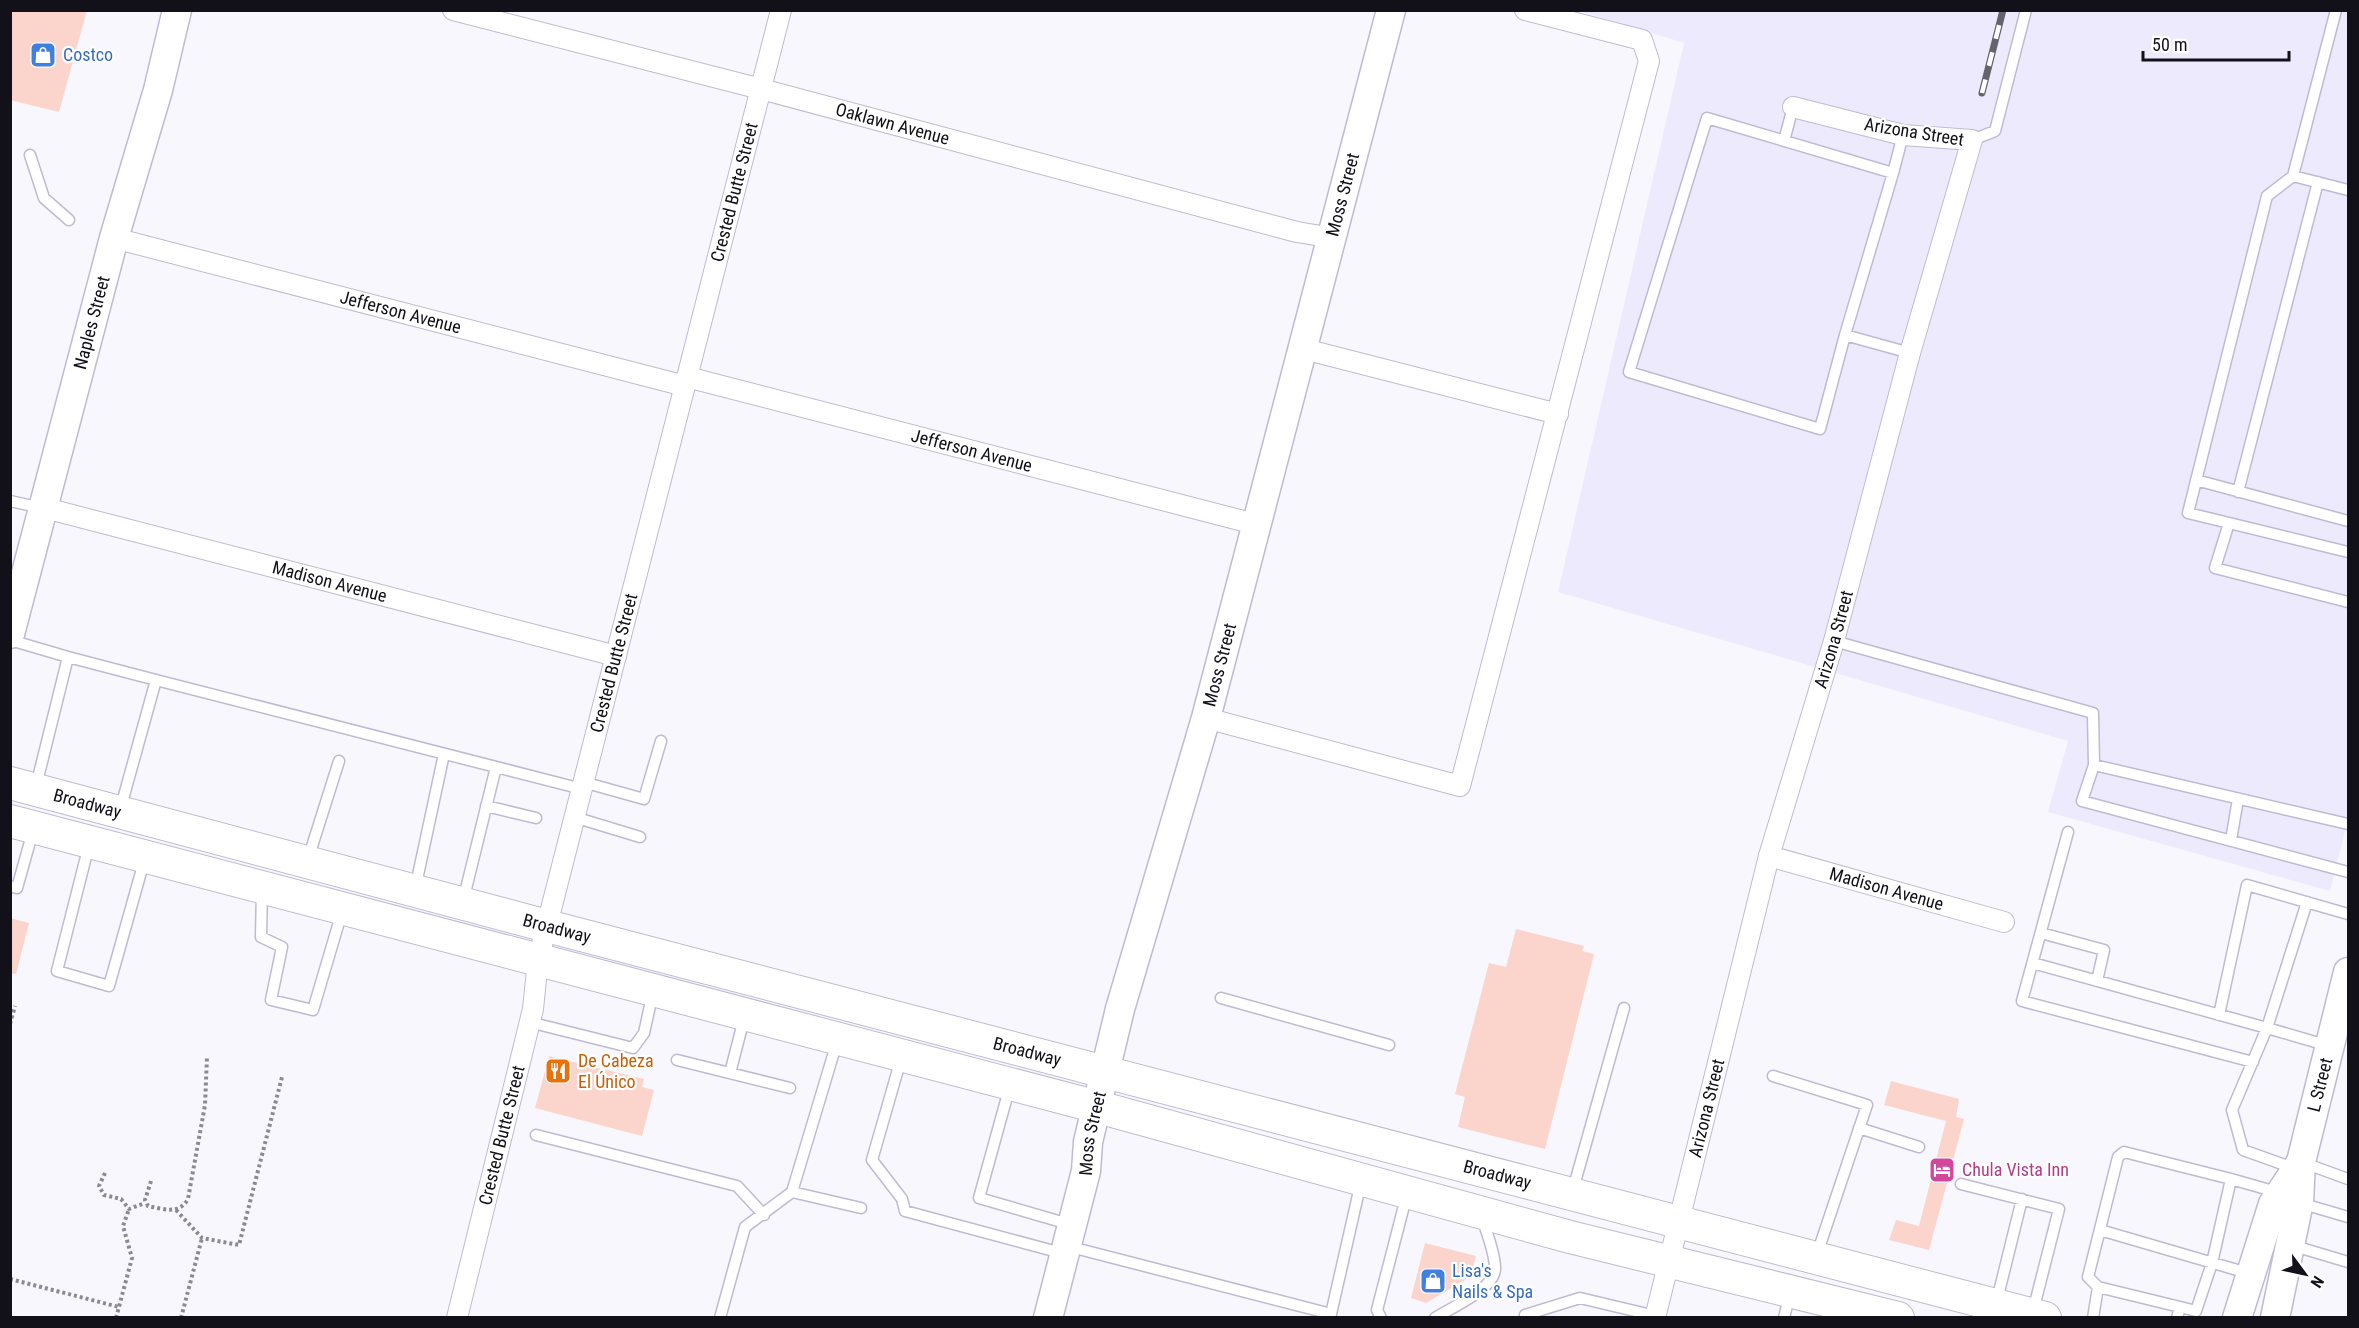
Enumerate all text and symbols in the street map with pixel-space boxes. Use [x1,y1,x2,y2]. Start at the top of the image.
scale bar [2143,24,2288,62]
text: 50 m [2152,34,2187,55]
shop icon: Costco [28,40,58,70]
place label: Costco [63,44,113,65]
street label: Oaklawn Avenue [833,98,952,149]
street label: Arizona Street [1863,113,1965,150]
street label: Crested Butte Street [706,120,762,264]
street label: Moss Street [1321,151,1363,239]
street label: Naples Street [69,273,114,371]
street label: Jefferson Avenue [338,286,463,338]
street label: Jefferson Avenue [909,424,1035,476]
street label: Madison Avenue [270,556,389,606]
street label: Arizona Street [1809,588,1857,691]
street label: Crested Butte Street [586,591,641,735]
street label: Moss Street [1198,621,1240,709]
street label: Broadway [51,784,124,822]
street label: Madison Avenue [1827,863,1946,914]
street label: Broadway [521,909,594,947]
street label: Broadway [991,1032,1064,1070]
place label: De Cabeza El Único [578,1050,654,1092]
restaurant icon: De Cabeza El Único [543,1056,573,1086]
street label: L Street [2303,1056,2336,1114]
street label: Arizona Street [1684,1057,1728,1159]
street label: Crested Butte Street [474,1063,529,1207]
street label: Moss Street [1075,1089,1110,1176]
street label: Broadway [1461,1155,1534,1193]
hotel icon: Chula Vista Inn [1927,1155,1957,1185]
place label: Chula Vista Inn [1962,1159,2069,1180]
north arrow [2275,1244,2335,1304]
place label: Lisa's Nails & Spa [1452,1260,1533,1302]
shop icon: Lisa's Nails & Spa [1418,1266,1448,1296]
text: N [2307,1273,2328,1291]

